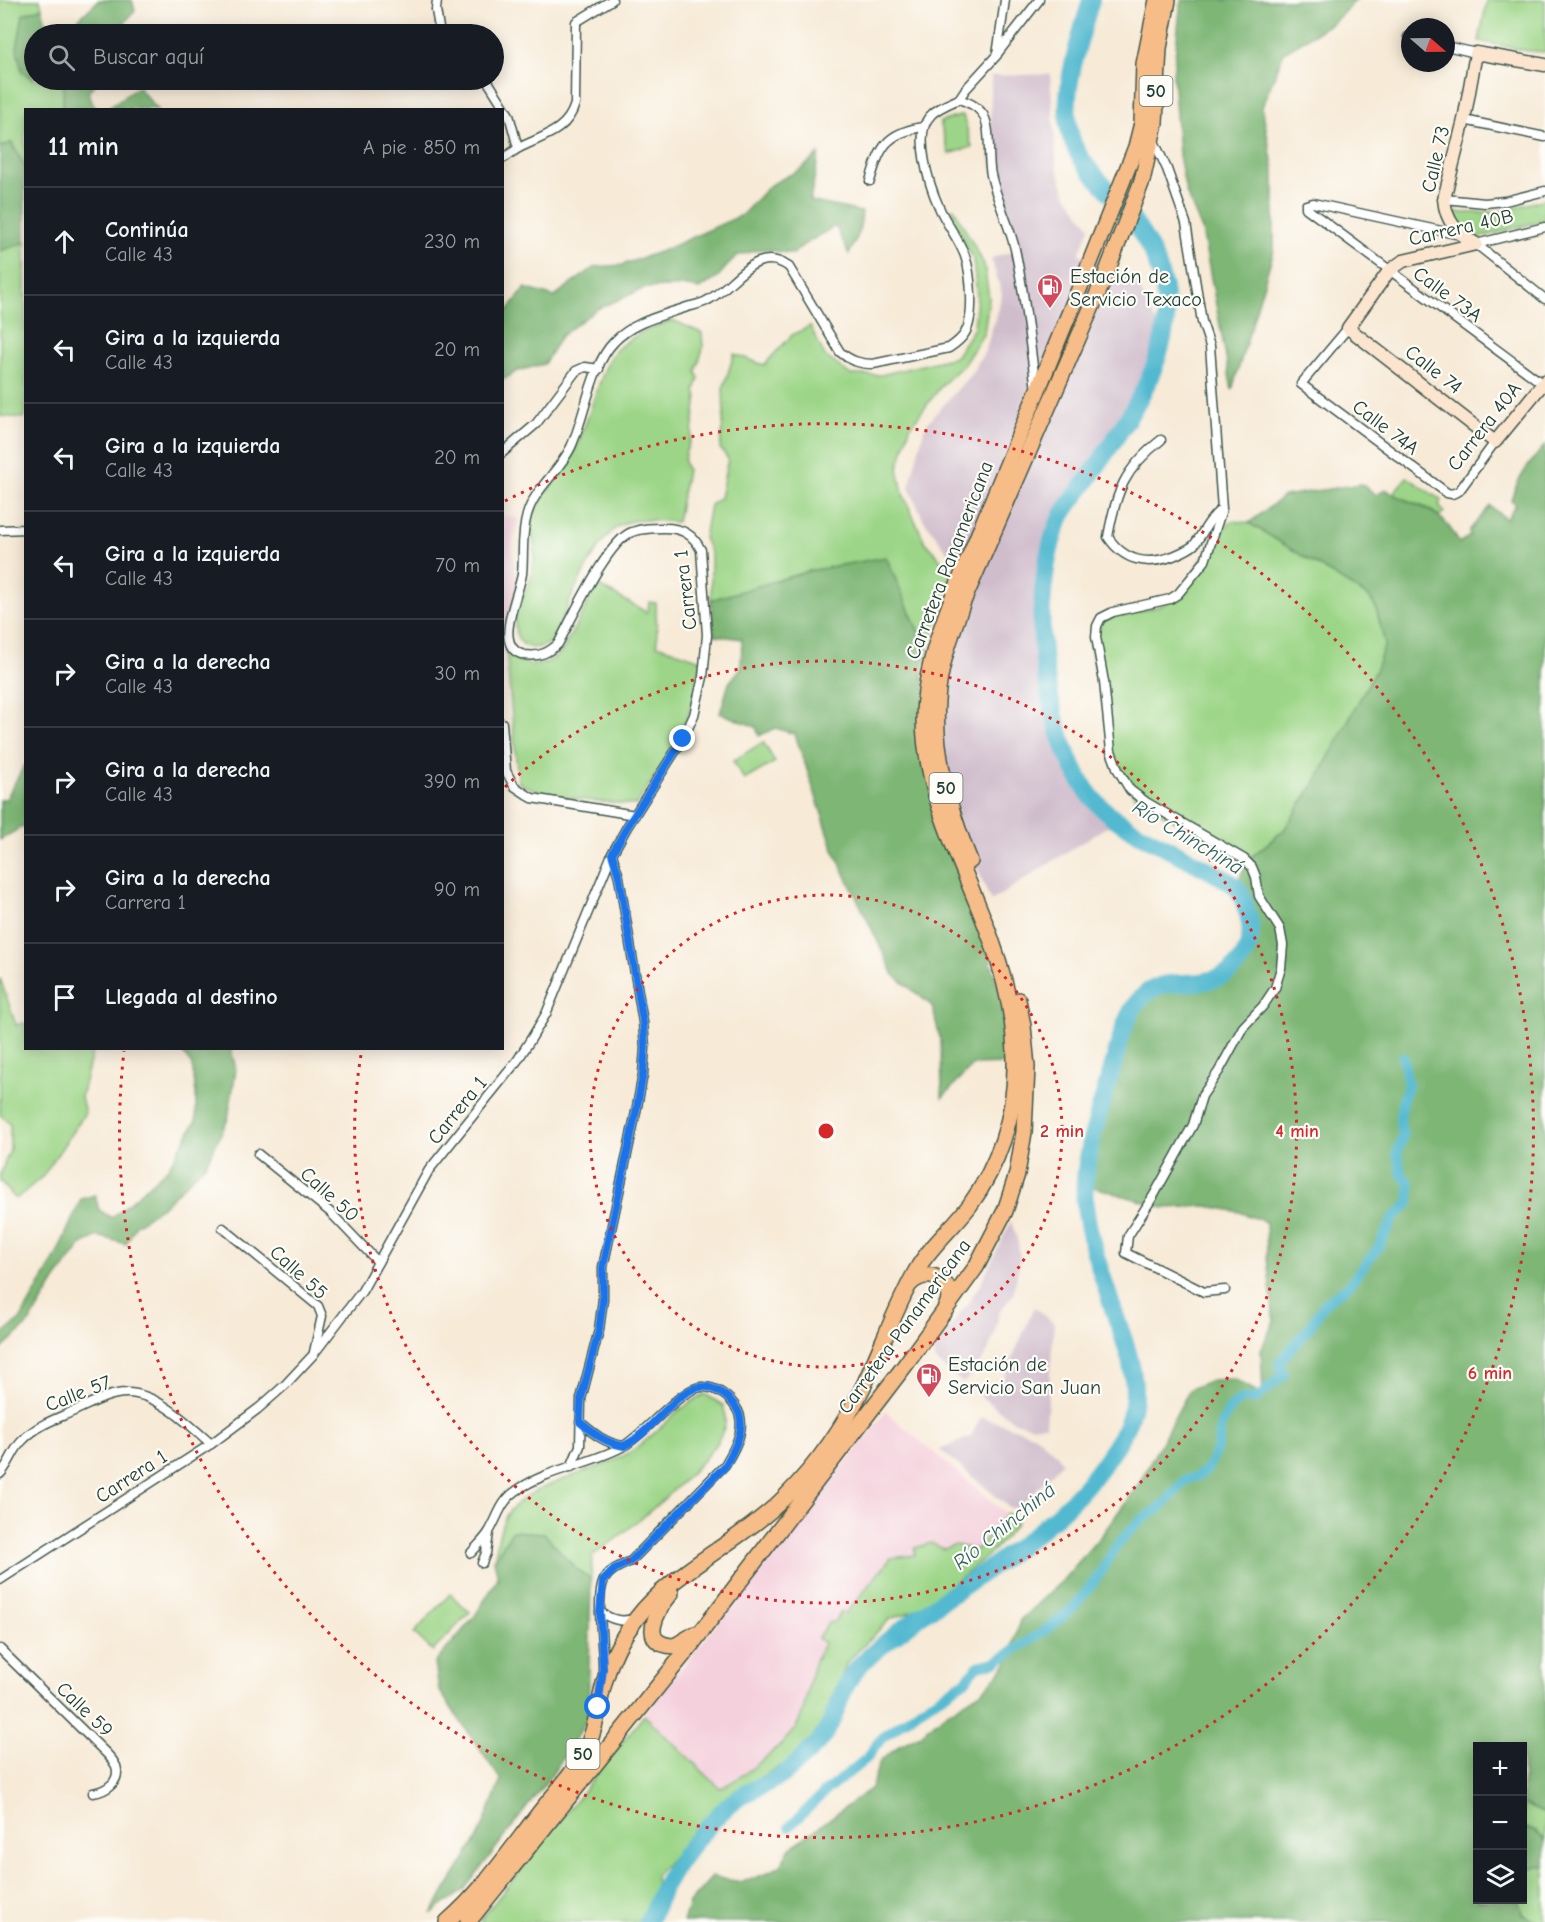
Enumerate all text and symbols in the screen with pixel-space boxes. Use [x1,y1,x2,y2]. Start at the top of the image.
north arrow [1401,18,1455,72]
search box [24,24,504,90]
icon: search [45,41,78,74]
text: Buscar aquí [93,44,204,70]
road number: 50 [1140,76,1172,106]
street label: Calle 73 [1417,124,1454,195]
text: 11 min [48,132,119,162]
text: A pie · 850 m [363,136,480,159]
street label: Carrera 40B [1406,204,1516,251]
text: Continúa [105,217,189,243]
icon: ahead [48,225,81,258]
text: 230 m [424,230,480,253]
text: Calle 43 [105,243,173,266]
street label: Calle 73A [1409,262,1487,327]
place label: Estación de Servicio Texaco [1070,265,1202,311]
fuel station icon: Estación de Servicio Texaco [1035,272,1065,310]
text: Gira a la izquierda [105,325,280,351]
icon: left [48,333,81,366]
text: 20 m [434,338,480,361]
street label: Calle 74 [1401,340,1467,399]
text: Calle 43 [105,351,173,374]
street label: Carrera 40A [1443,377,1526,475]
street label: Calle 74A [1348,395,1424,460]
text: Gira a la izquierda [105,433,280,459]
icon: left [48,441,81,474]
text: 20 m [434,446,480,469]
street label: Carretera Panamericana [901,458,998,662]
text: Calle 43 [105,459,173,482]
text: Gira a la izquierda [105,541,280,567]
icon: left [48,549,81,582]
street label: Carrera 1 [669,549,702,631]
text: 70 m [435,554,480,577]
text: Calle 43 [105,567,173,590]
text: Gira a la derecha [105,649,271,675]
icon: right [48,657,81,690]
text: 30 m [434,662,480,685]
text: Calle 43 [105,675,173,698]
route end [669,725,695,751]
text: Gira a la derecha [105,757,271,783]
icon: right [48,765,81,798]
text: 390 m [424,770,480,793]
road number: 50 [930,773,962,803]
text: Calle 43 [105,783,173,806]
water label: Río Chinchiná [1128,795,1248,879]
text: Gira a la derecha [105,865,271,891]
icon: right [48,873,81,906]
text: 90 m [434,878,480,901]
text: Carrera 1 [105,891,186,914]
icon: arrive [48,981,81,1014]
text: Llegada al destino [105,984,278,1010]
street label: Carrera 1 [423,1072,492,1149]
centre of rings [816,1121,836,1141]
text: 2 min [1040,1121,1084,1142]
text: 4 min [1275,1121,1319,1142]
street label: Calle 50 [296,1162,364,1227]
street label: Carretera Panamericana [833,1234,976,1418]
street label: Calle 55 [265,1240,332,1304]
place label: Estación de Servicio San Juan [948,1353,1101,1399]
fuel station icon: Estación de Servicio San Juan [914,1361,944,1399]
text: 6 min [1468,1363,1512,1384]
street label: Calle 57 [42,1370,115,1416]
street label: Carrera 1 [91,1445,171,1508]
water label: Río Chinchiná [948,1477,1060,1575]
street label: Calle 59 [52,1677,118,1742]
route start [584,1693,610,1719]
road number: 50 [566,1739,600,1769]
map controls [1473,1742,1527,1904]
button: + [1473,1742,1527,1796]
button: − [1473,1796,1527,1850]
button: layers [1473,1850,1527,1904]

